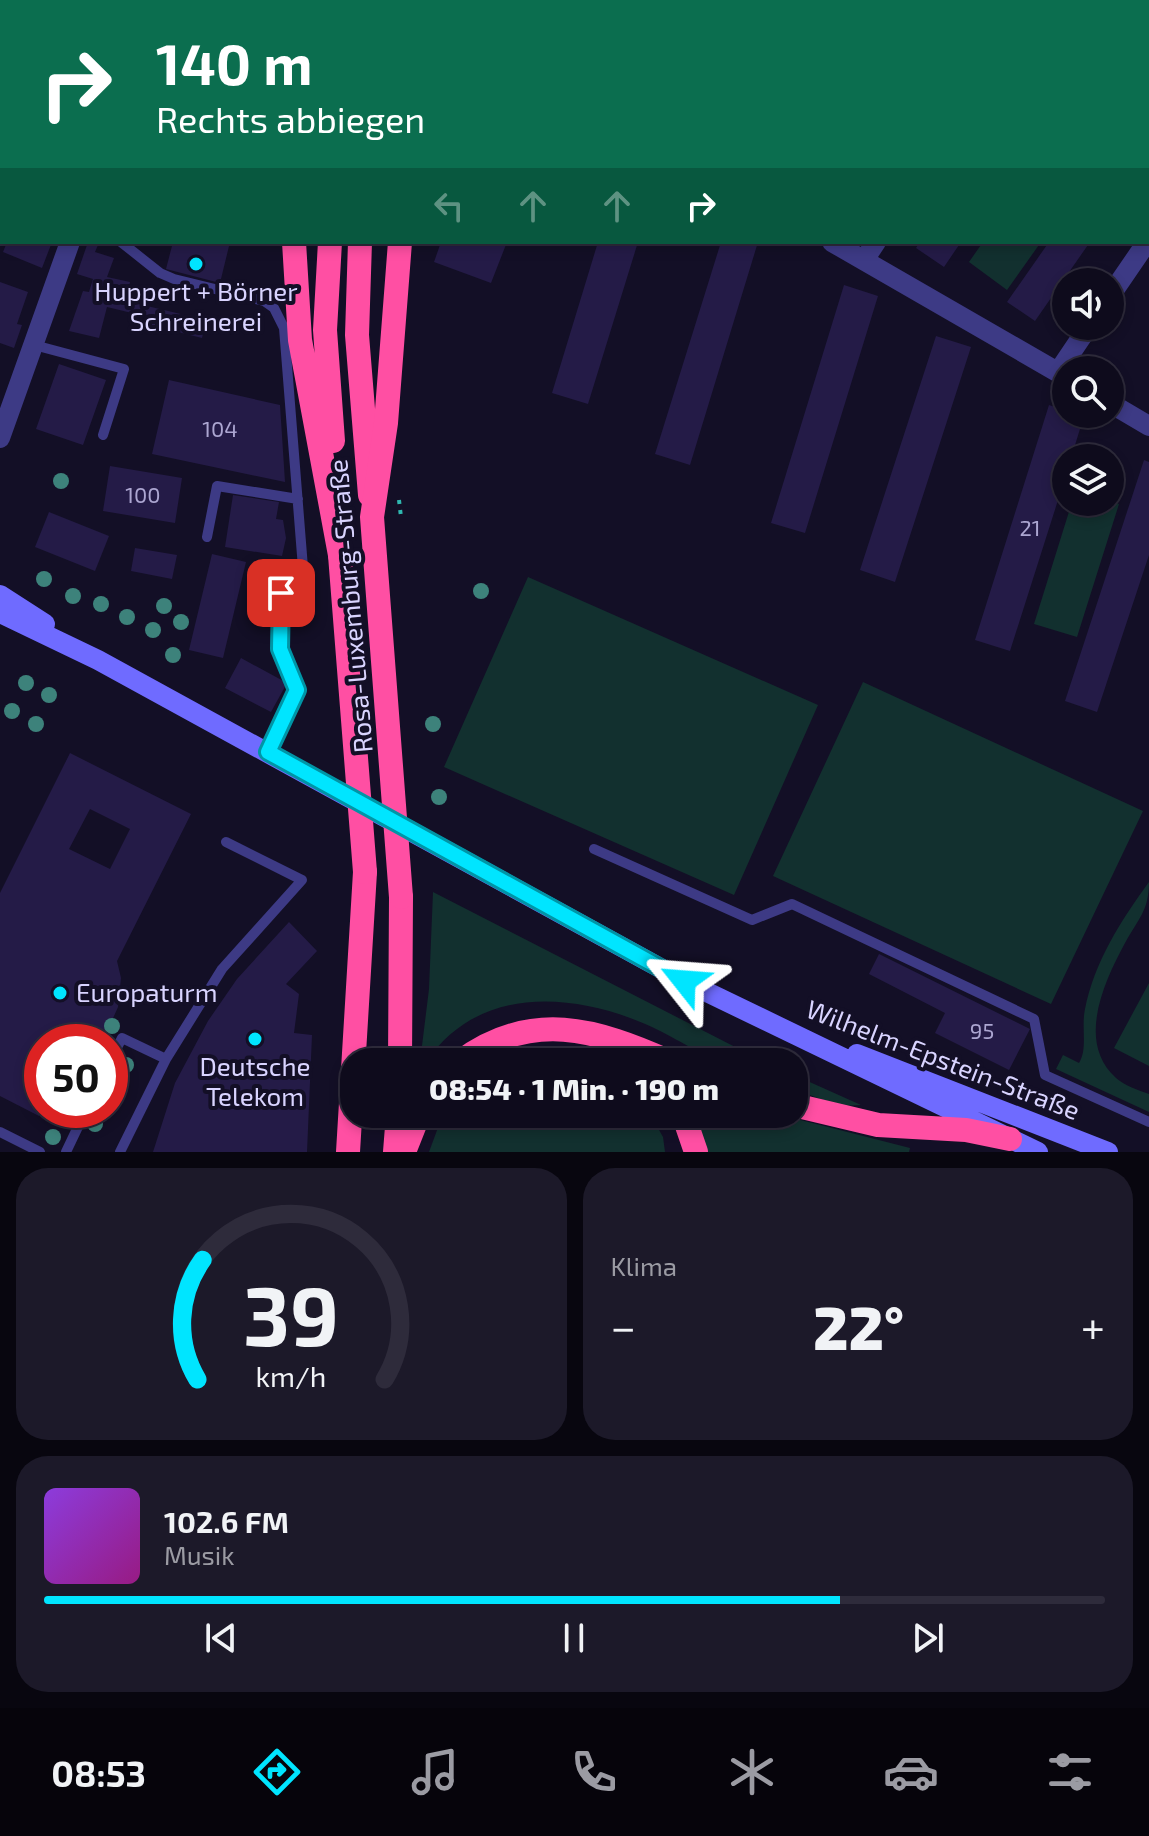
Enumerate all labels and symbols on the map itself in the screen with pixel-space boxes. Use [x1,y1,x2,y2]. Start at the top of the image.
marker: Huppert + Börner Schreinerei [187,255,205,273]
place label: Huppert + Börner Schreinerei [94,275,298,336]
house number: 104 [202,415,238,441]
street label: Rosa-Luxemburg-Straße [321,458,378,754]
house number: 100 [125,481,161,507]
house number: 21 [1019,514,1041,540]
pin [247,559,315,627]
position arrow [642,939,726,1023]
place label: Europaturm [76,976,218,1007]
marker: Europaturm [51,984,69,1002]
street label: Wilhelm-Epstein-Straße [802,992,1085,1125]
house number: 95 [970,1017,994,1043]
speed limit sign: 50 [24,1024,128,1128]
marker: Deutsche Telekom [246,1030,264,1048]
place label: Deutsche Telekom [200,1050,310,1111]

